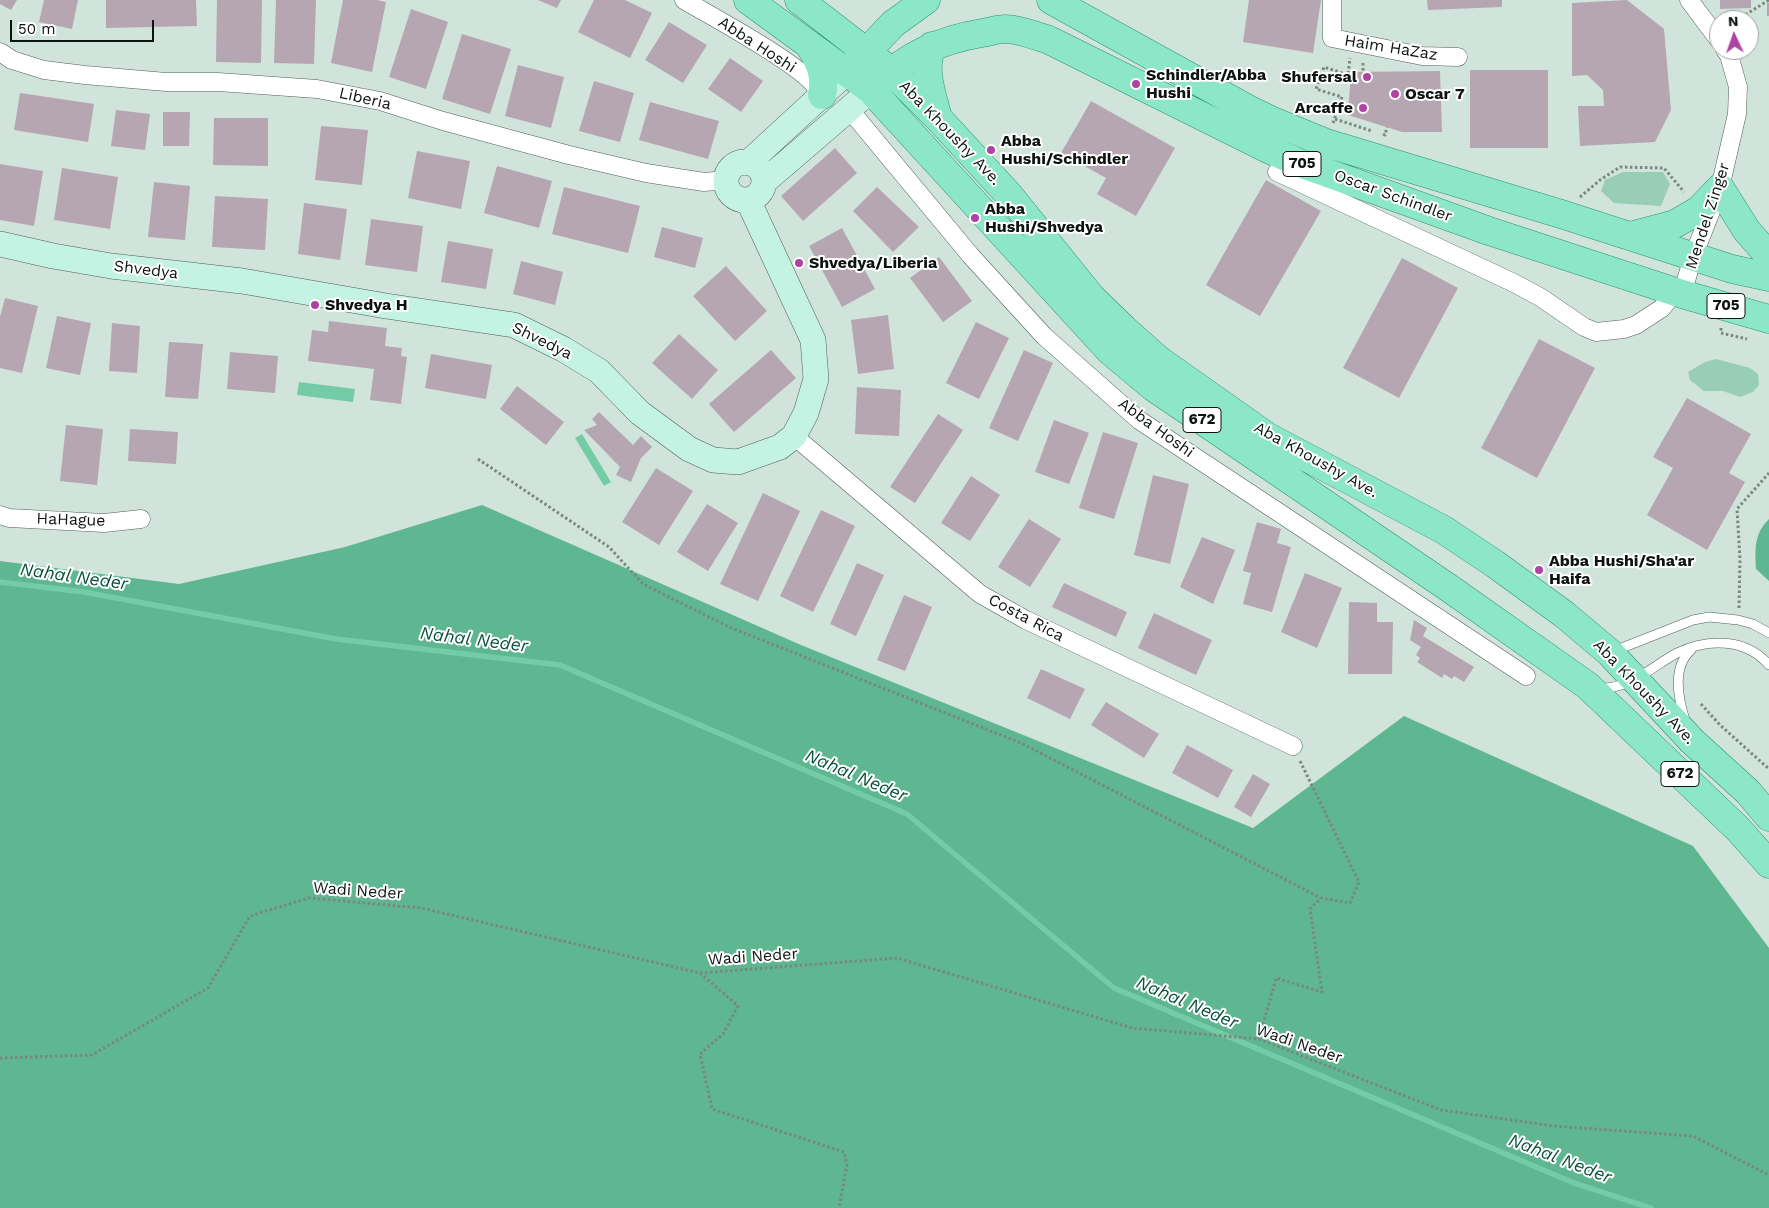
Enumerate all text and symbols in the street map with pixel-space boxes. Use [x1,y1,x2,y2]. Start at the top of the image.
scale bar [12,10,156,42]
north arrow [1709,10,1759,60]
street label: Abba Hoshi [714,13,800,77]
text: N [1728,13,1739,29]
text: 50 m [18,20,55,38]
street label: Haim HaZaz [1343,31,1439,65]
place label: Schindler/Abba Hushi [1146,65,1266,103]
place label: Shufersal [1281,67,1357,87]
marker: Shufersal [1361,71,1373,83]
street label: Aba Khoushy Ave. [895,76,1005,190]
marker: Schindler/Abba Hushi [1130,78,1142,90]
street label: Liberia [337,84,393,114]
place label: Oscar 7 [1405,84,1465,104]
marker: Oscar 7 [1389,88,1401,100]
place label: Arcaffe [1295,98,1353,118]
marker: Arcaffe [1357,102,1369,114]
place label: Abba Hushi/Schindler [1001,131,1128,169]
marker: Abba Hushi/Schindler [985,144,997,156]
road number: 705 [1283,152,1321,176]
street label: Mendel Zinger [1682,160,1734,272]
street label: Oscar Schindler [1331,166,1455,226]
place label: Abba Hushi/Shvedya [985,199,1103,237]
marker: Abba Hushi/Shvedya [969,212,981,224]
place label: Shvedya/Liberia [809,253,937,273]
street label: Shvedya [113,257,179,283]
marker: Shvedya/Liberia [793,257,805,269]
road number: 705 [1707,294,1745,318]
place label: Shvedya H [325,295,408,315]
marker: Shvedya H [309,299,321,311]
street label: Shvedya [509,318,575,364]
street label: Abba Hoshi [1114,394,1198,462]
road number: 672 [1183,408,1221,432]
street label: Aba Khoushy Ave. [1251,418,1381,502]
street label: HaHague [36,509,106,531]
place label: Abba Hushi/Sha'ar Haifa [1549,551,1694,589]
water label: Nahal Neder [19,559,129,595]
marker: Abba Hushi/Sha'ar Haifa [1533,564,1545,576]
street label: Costa Rica [985,590,1067,646]
water label: Nahal Neder [419,623,529,657]
street label: Aba Khoushy Ave. [1589,635,1699,749]
water label: Nahal Neder [802,745,910,807]
road number: 672 [1661,762,1699,786]
street label: Wadi Neder [312,878,404,904]
street label: Wadi Neder [707,944,799,970]
water label: Nahal Neder [1133,972,1241,1034]
street label: Wadi Neder [1253,1020,1345,1068]
water label: Nahal Neder [1505,1129,1615,1189]

